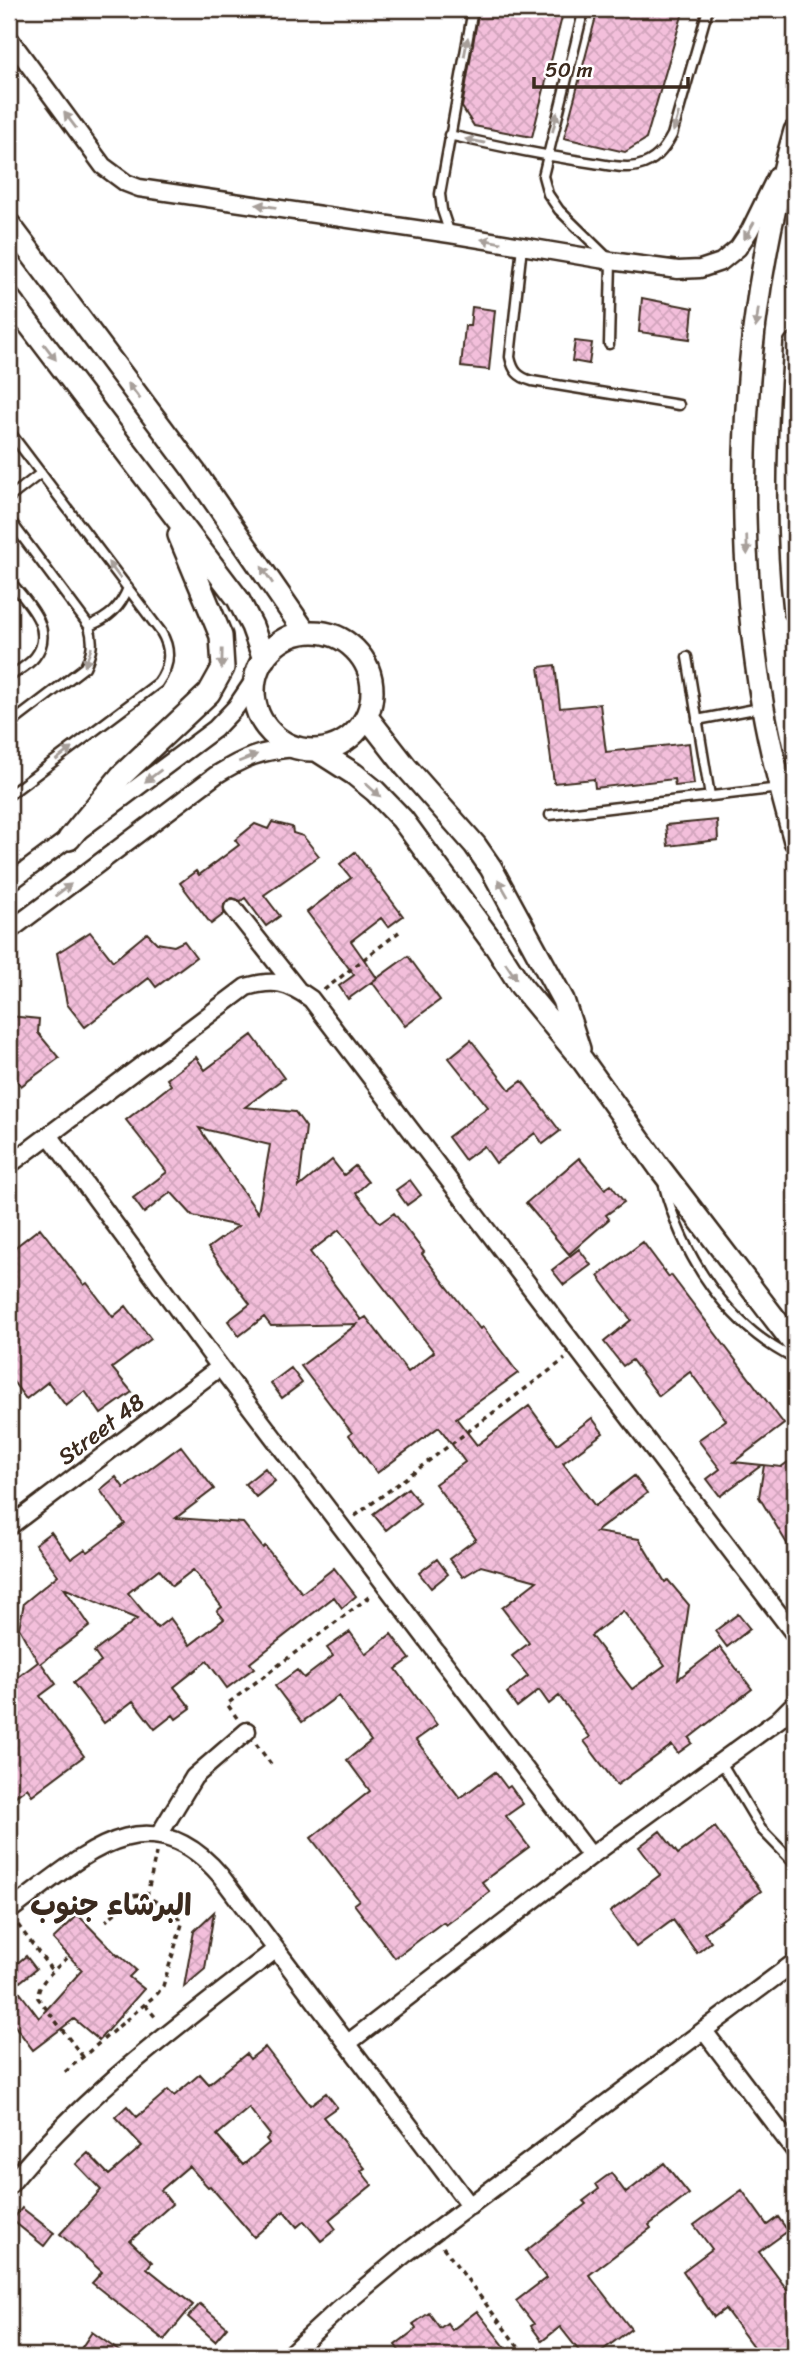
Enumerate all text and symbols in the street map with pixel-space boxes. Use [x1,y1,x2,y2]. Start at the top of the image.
one-way arrow [461,36,472,58]
scale bar [534,46,688,90]
text: 50 m [545,51,593,89]
one-way arrow [63,111,77,129]
one-way arrow [550,111,561,133]
one-way arrow [670,111,680,132]
one-way arrow [464,135,486,146]
one-way arrow [255,201,277,212]
one-way arrow [743,221,755,240]
one-way arrow [480,235,502,246]
one-way arrow [751,307,762,329]
one-way arrow [43,343,57,361]
one-way arrow [127,381,141,400]
one-way arrow [741,534,752,556]
one-way arrow [107,561,121,579]
one-way arrow [261,566,274,585]
one-way arrow [82,647,93,668]
one-way arrow [216,648,227,670]
one-way arrow [54,747,72,762]
one-way arrow [238,752,259,763]
one-way arrow [145,768,163,783]
one-way arrow [364,782,382,798]
one-way arrow [497,879,509,898]
one-way arrow [54,882,72,897]
one-way arrow [504,961,517,980]
street label: Street 48 [49,1383,154,1476]
district label: البرشاء جنوب [30,1878,192,1932]

